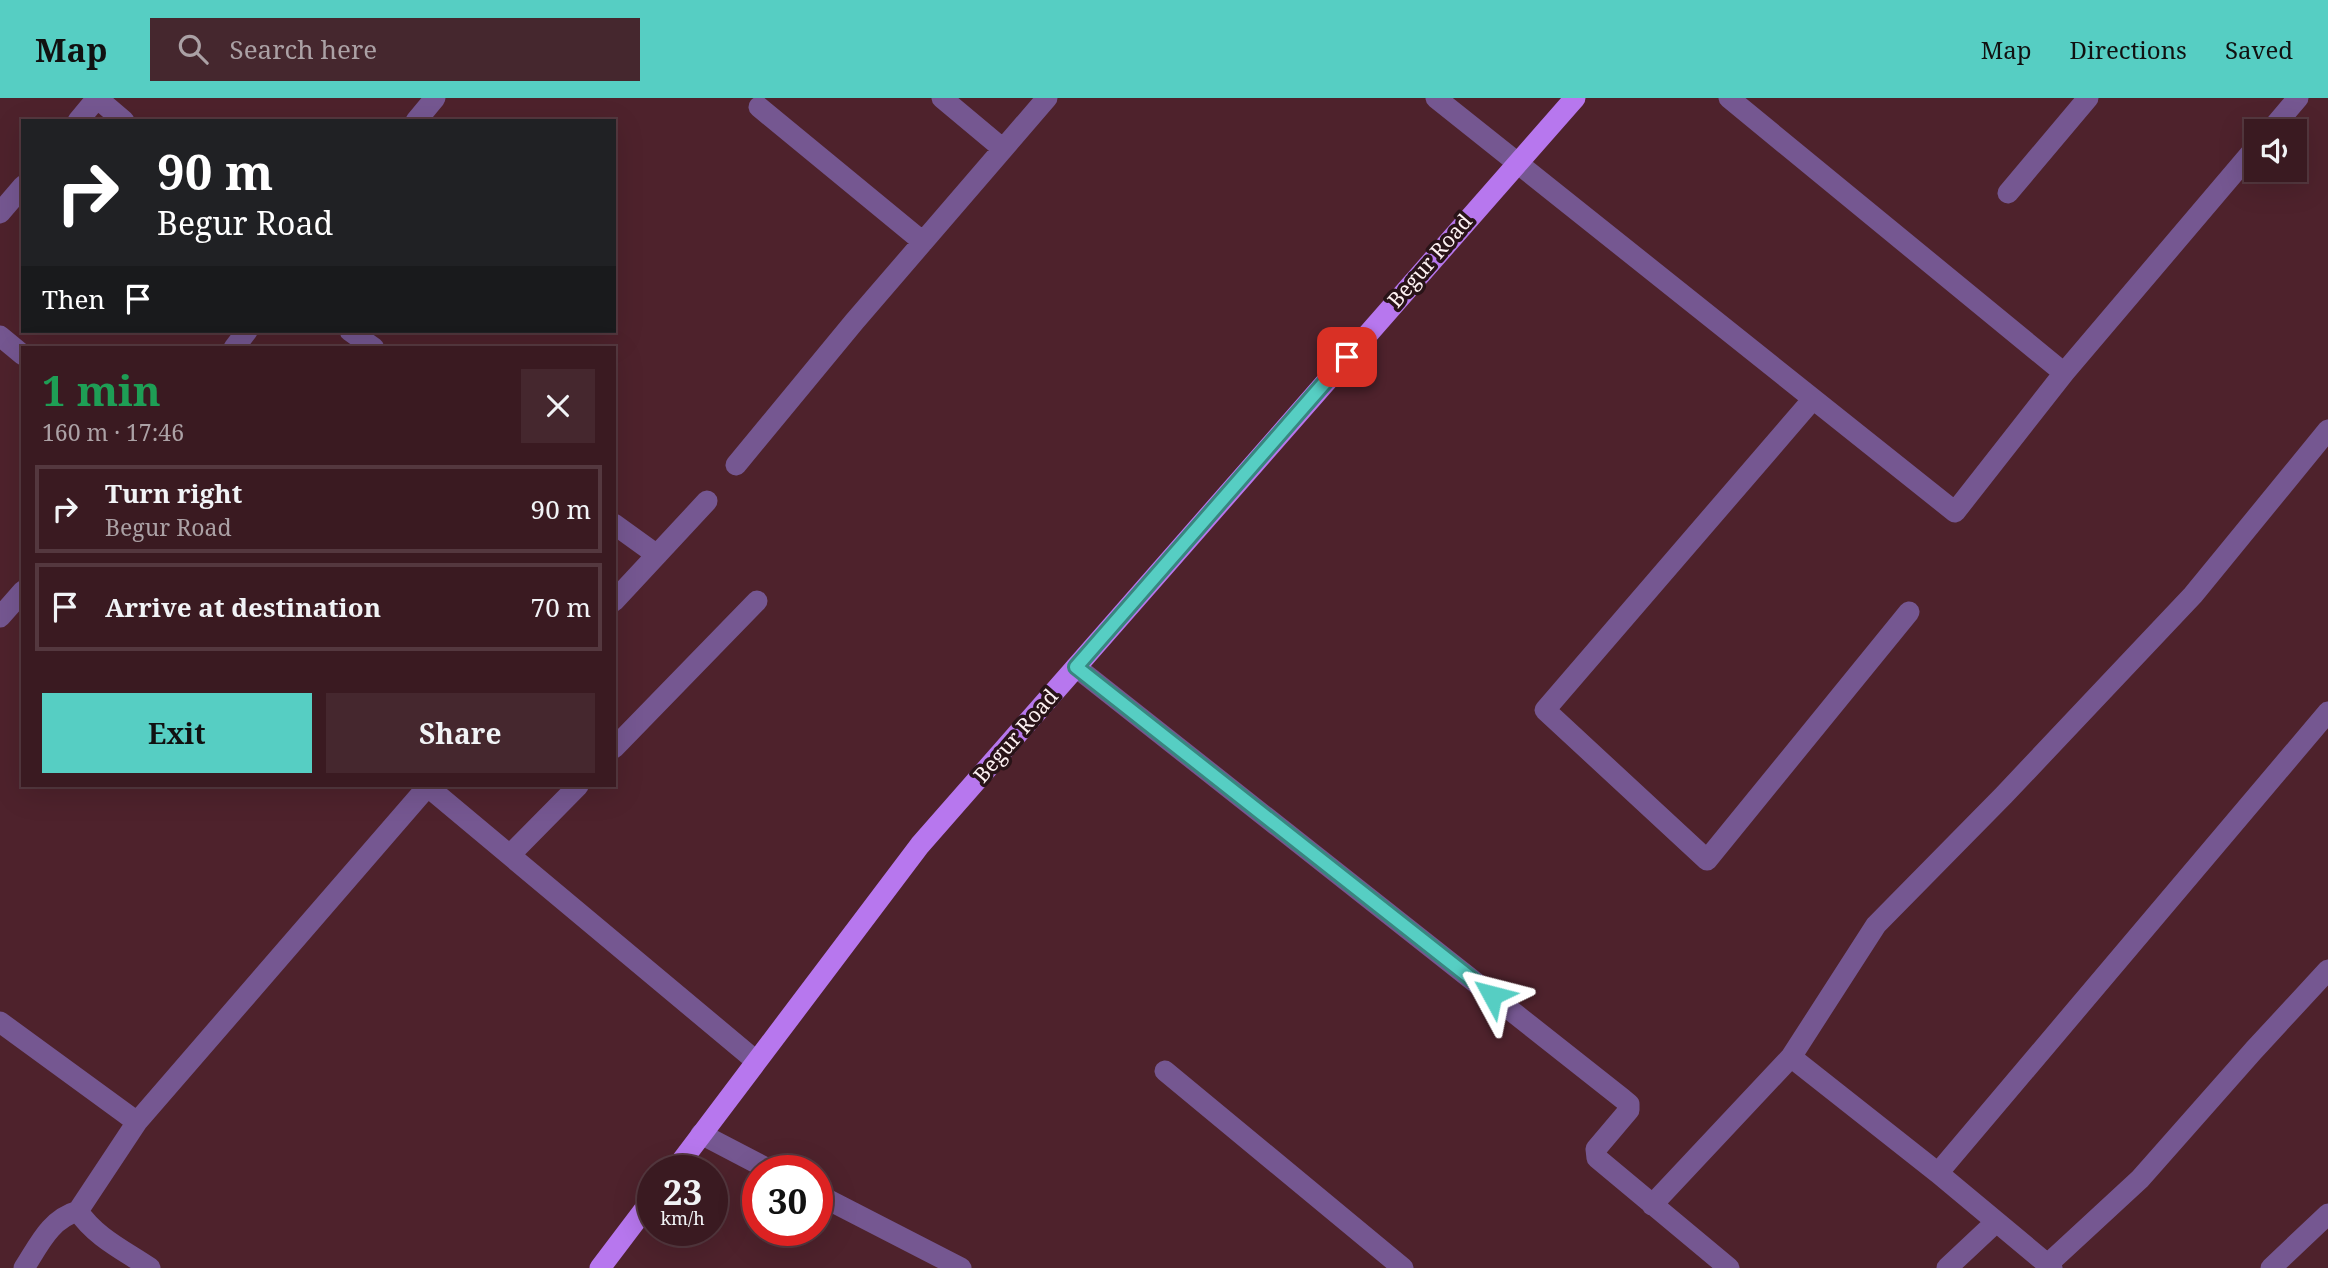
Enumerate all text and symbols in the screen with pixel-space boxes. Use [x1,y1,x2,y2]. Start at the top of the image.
search box [150,18,640,81]
text: Map [35,27,108,72]
icon: search [174,30,212,68]
text: Search here [230,31,377,67]
text: Map [1981,33,2032,66]
text: Directions [2070,33,2187,66]
text: Saved [2225,33,2293,66]
map controls [2244,119,2307,182]
button: sound [2244,119,2307,182]
text: 90 m [157,138,273,204]
icon: right [42,147,133,238]
text: Begur Road [157,201,333,244]
street label: Begur Road [1381,207,1478,313]
icon: arrive [119,280,157,318]
text: Then [42,281,105,317]
pin [1317,327,1377,387]
icon: arrive [1328,338,1366,376]
text: 1 min [42,361,161,418]
button: close [521,369,595,443]
text: 160 m · 17:46 [42,416,184,448]
text: Turn right [105,475,242,511]
icon: right [46,490,84,528]
text: 90 m [531,491,591,527]
text: Begur Road [105,511,232,543]
icon: arrive [46,588,84,626]
text: Arrive at destination [105,589,381,625]
text: 70 m [531,589,591,625]
street label: Begur Road [967,682,1064,788]
button: Exit [42,693,312,773]
button: Share [326,693,595,773]
position arrow [1455,958,1529,1032]
speed limit sign: 30 [742,1155,833,1246]
text: 23 [663,1168,702,1215]
text: km/h [660,1206,705,1230]

